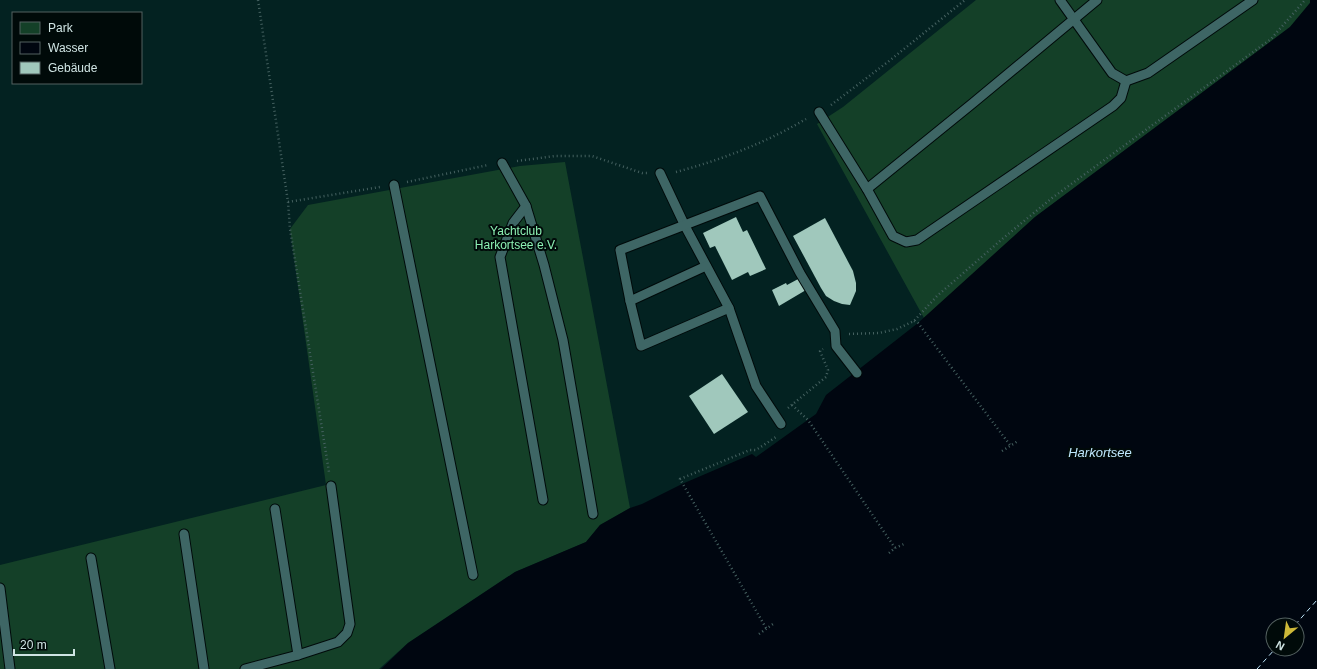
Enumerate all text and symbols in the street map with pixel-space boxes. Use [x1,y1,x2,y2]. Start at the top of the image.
legend [12,12,142,84]
text: Park [48,21,74,35]
text: Wasser [48,41,88,55]
text: Gebäude [48,61,98,75]
park label: Yachtclub Harkortsee e.V. [475,224,557,252]
water label: Harkortsee [1068,445,1132,460]
north arrow [1265,617,1305,657]
scale bar [14,631,74,657]
text: 20 m [20,638,47,652]
text: N [1274,639,1287,653]

